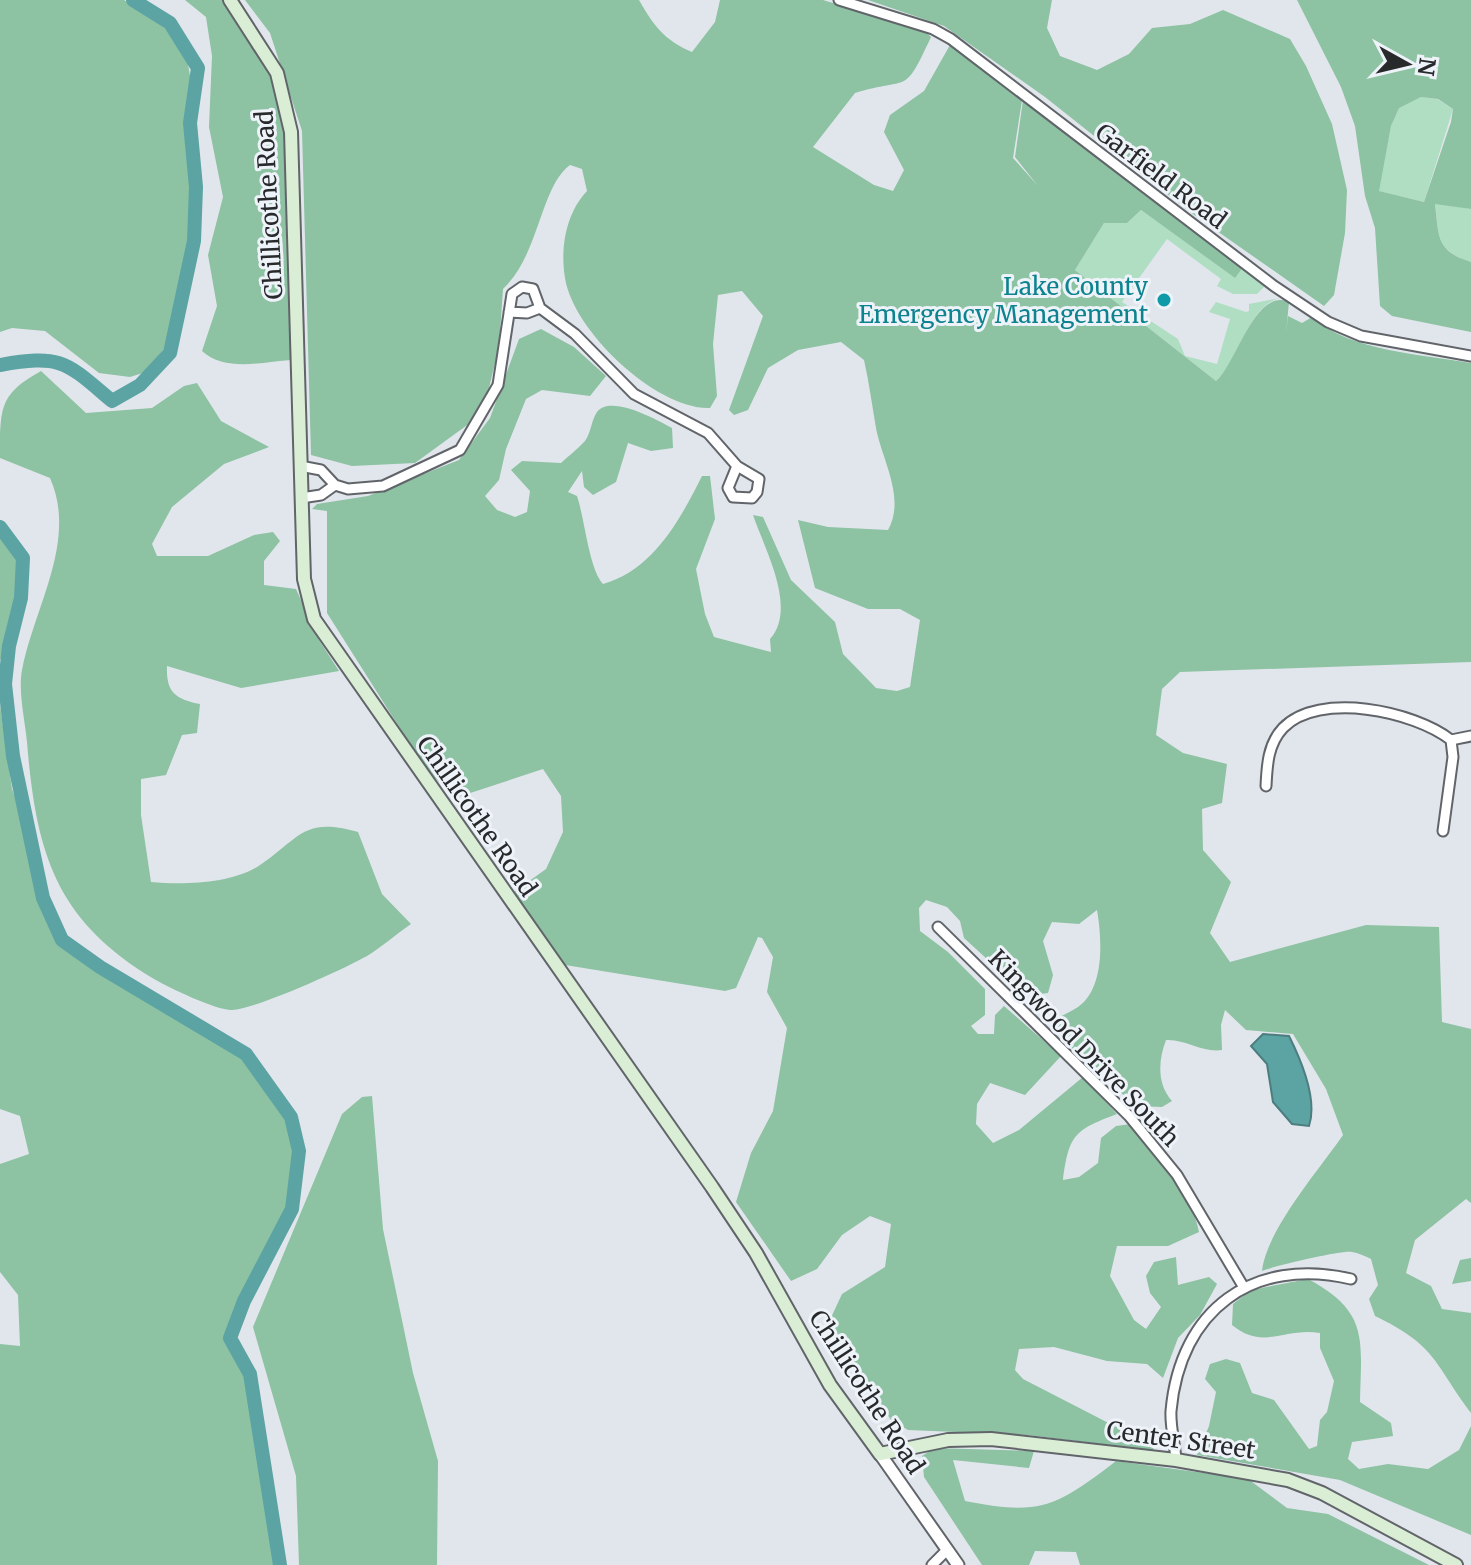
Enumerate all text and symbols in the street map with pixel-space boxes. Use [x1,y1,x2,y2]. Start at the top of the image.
north arrow [1367,24,1447,104]
text: N [1412,56,1442,78]
street label: Chillicothe Road [249,110,289,300]
street label: Garfield Road [1089,117,1233,235]
place label: Lake County Emergency Management [858,271,1149,330]
marker: Lake County Emergency Management [1155,291,1173,309]
street label: Chillicothe Road [410,730,544,902]
street label: Kingwood Drive South [982,943,1186,1153]
street label: Chillicothe Road [802,1304,932,1480]
street label: Center Street [1105,1414,1258,1466]

